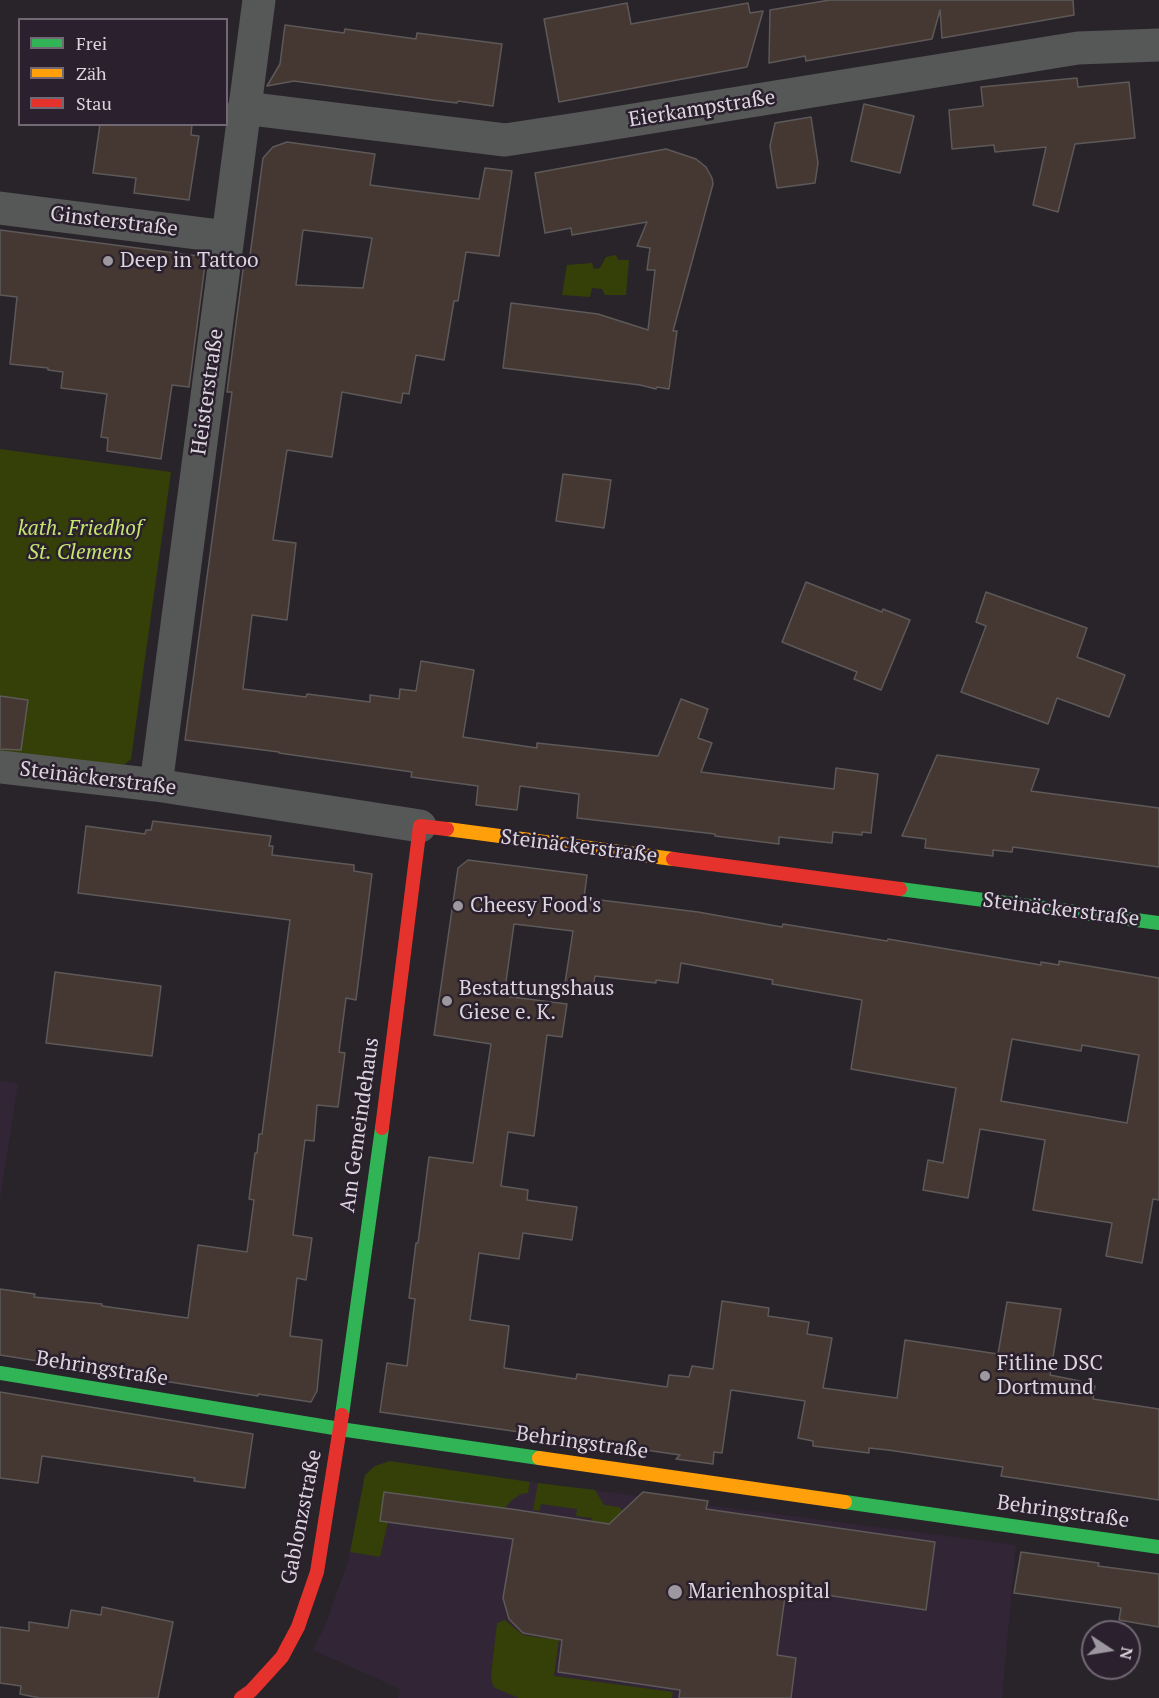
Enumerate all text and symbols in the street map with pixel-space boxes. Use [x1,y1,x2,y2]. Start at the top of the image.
legend [18,18,228,126]
text: Frei [76,31,107,55]
text: Zäh [76,61,107,85]
street label: Eierkampstraße [627,85,777,133]
text: Stau [76,91,112,115]
street label: Ginsterstraße [49,202,179,242]
place label: Deep in Tattoo [120,248,259,274]
marker: Deep in Tattoo [101,254,115,268]
street label: Heisterstraße [187,327,229,457]
park label: kath. Friedhof St. Clemens [18,516,142,566]
street label: Steinäckerstraße [18,757,178,801]
street label: Steinäckerstraße [499,825,659,869]
street label: Steinäckerstraße [981,888,1141,932]
place label: Cheesy Food's [470,893,601,919]
marker: Cheesy Food's [451,899,465,913]
place label: Bestattungshaus Giese e. K. [459,976,614,1026]
marker: Bestattungshaus Giese e. K. [440,994,454,1008]
street label: Am Gemeindehaus [335,1036,385,1214]
street label: Behringstraße [34,1346,170,1392]
place label: Fitline DSC Dortmund [997,1351,1103,1401]
marker: Fitline DSC Dortmund [978,1369,992,1383]
street label: Behringstraße [514,1421,650,1465]
street label: Gablonzstraße [277,1448,327,1586]
street label: Behringstraße [995,1490,1131,1534]
place label: Marienhospital [688,1579,830,1605]
marker: Marienhospital [666,1583,684,1601]
north arrow [1081,1620,1141,1680]
text: N [1115,1645,1139,1662]

